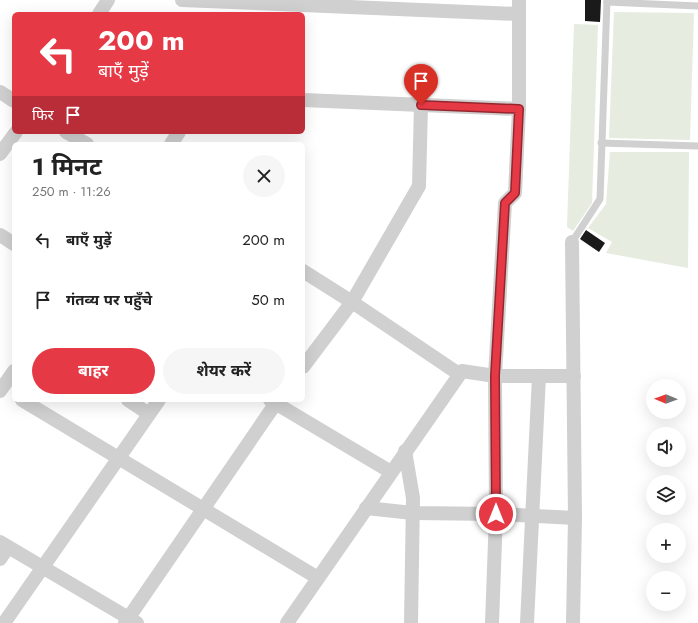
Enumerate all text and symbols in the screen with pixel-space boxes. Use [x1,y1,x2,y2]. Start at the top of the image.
text: 200 m [98,20,185,61]
icon: left [32,28,84,80]
text: बाएँ मुड़ें [98,58,149,84]
pin [404,64,438,105]
icon: arrive [410,70,432,92]
text: फिर [32,104,54,126]
icon: arrive [62,104,84,126]
text: 1 मिनट [32,149,102,184]
button: close [243,155,285,197]
text: 250 m · 11:26 [32,182,111,201]
icon: left [32,229,54,251]
text: बाएँ मुड़ें [66,229,112,251]
text: 200 m [242,229,285,251]
icon: arrive [32,289,54,311]
text: गंतव्य पर पहुँचे [66,289,152,311]
text: 50 m [251,289,285,311]
button: बाहर [32,348,155,394]
button: शेयर करें [163,348,285,394]
north arrow [646,379,686,419]
map controls [646,379,686,611]
button: sound [646,427,686,467]
button: layers [646,475,686,515]
position arrow [475,493,517,535]
button: + [646,523,686,563]
button: − [646,571,686,611]

